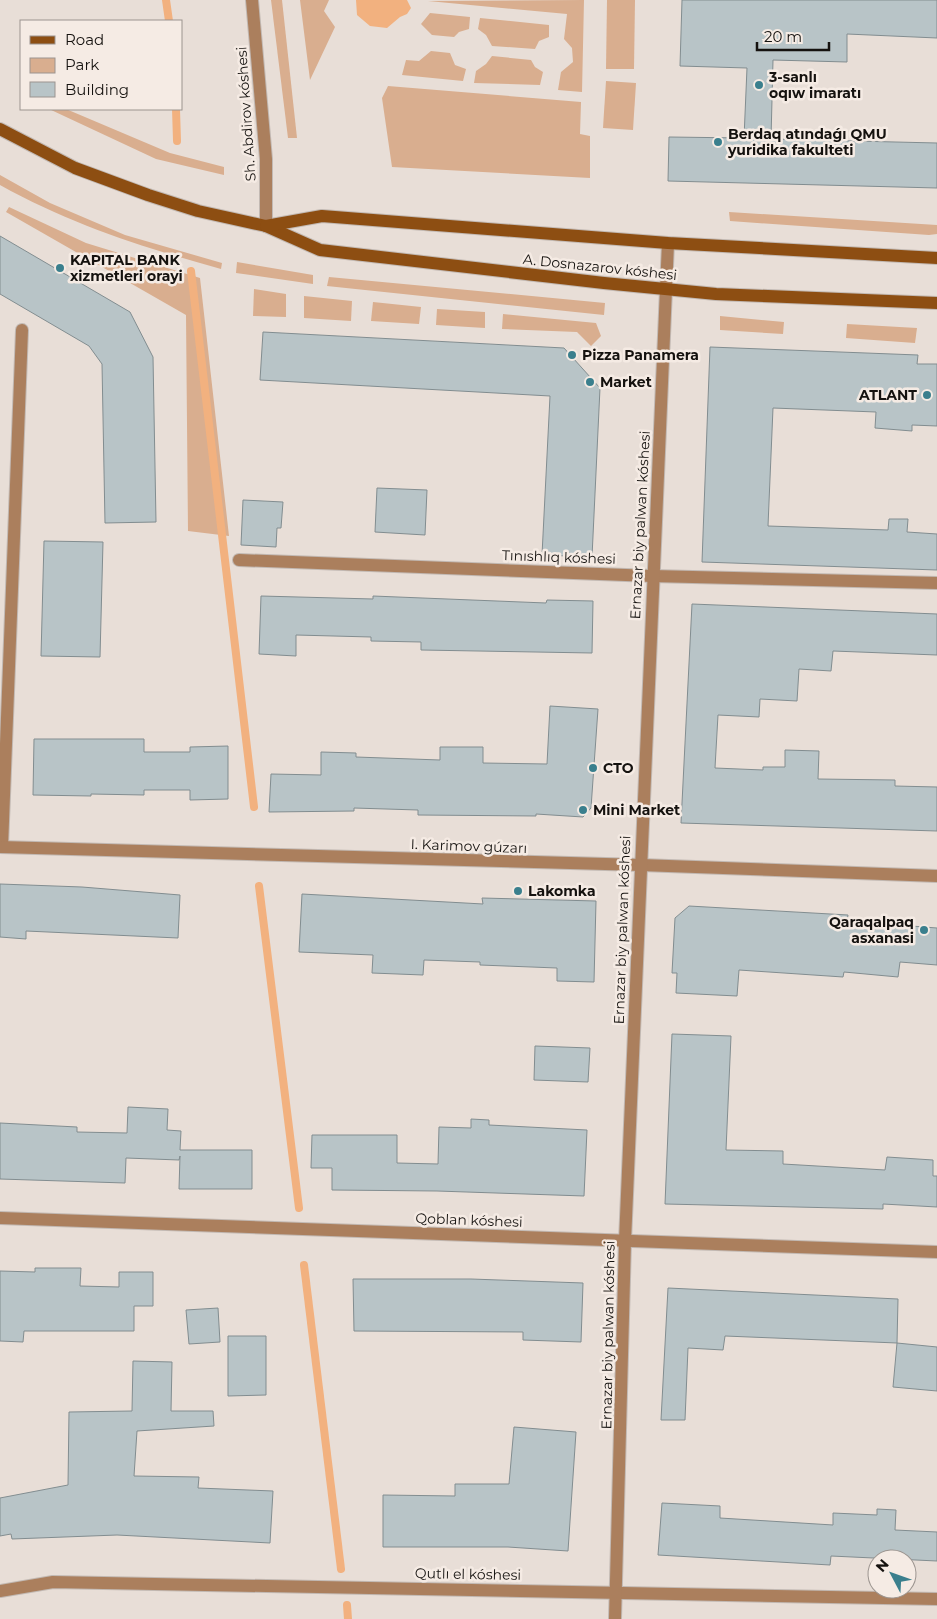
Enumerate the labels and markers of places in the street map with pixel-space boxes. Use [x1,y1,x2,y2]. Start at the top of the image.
place label: 3-sanlı oqıw imaratı [768,68,861,102]
marker: 3-sanlı oqıw imaratı [753,79,765,91]
place label: Berdaq atındaǵı QMU yuridika fakulteti [727,125,887,159]
marker: Berdaq atındaǵı QMU yuridika fakulteti [712,136,724,148]
place label: KAPITAL BANK xizmetleri orayi [70,251,183,285]
marker: KAPITAL BANK xizmetleri orayi [54,262,66,274]
place label: Pizza Panamera [582,346,699,364]
marker: Pizza Panamera [566,349,578,361]
place label: Market [600,373,652,391]
marker: Market [584,376,596,388]
place label: ATLANT [858,386,917,404]
marker: ATLANT [921,389,933,401]
place label: СТО [603,759,634,777]
marker: СТО [587,762,599,774]
place label: Mini Market [593,801,680,819]
marker: Mini Market [577,804,589,816]
place label: Lakomka [528,882,596,900]
marker: Lakomka [512,885,524,897]
place label: Qaraqalpaq asxanasi [829,913,914,947]
marker: Qaraqalpaq asxanasi [918,924,930,936]

